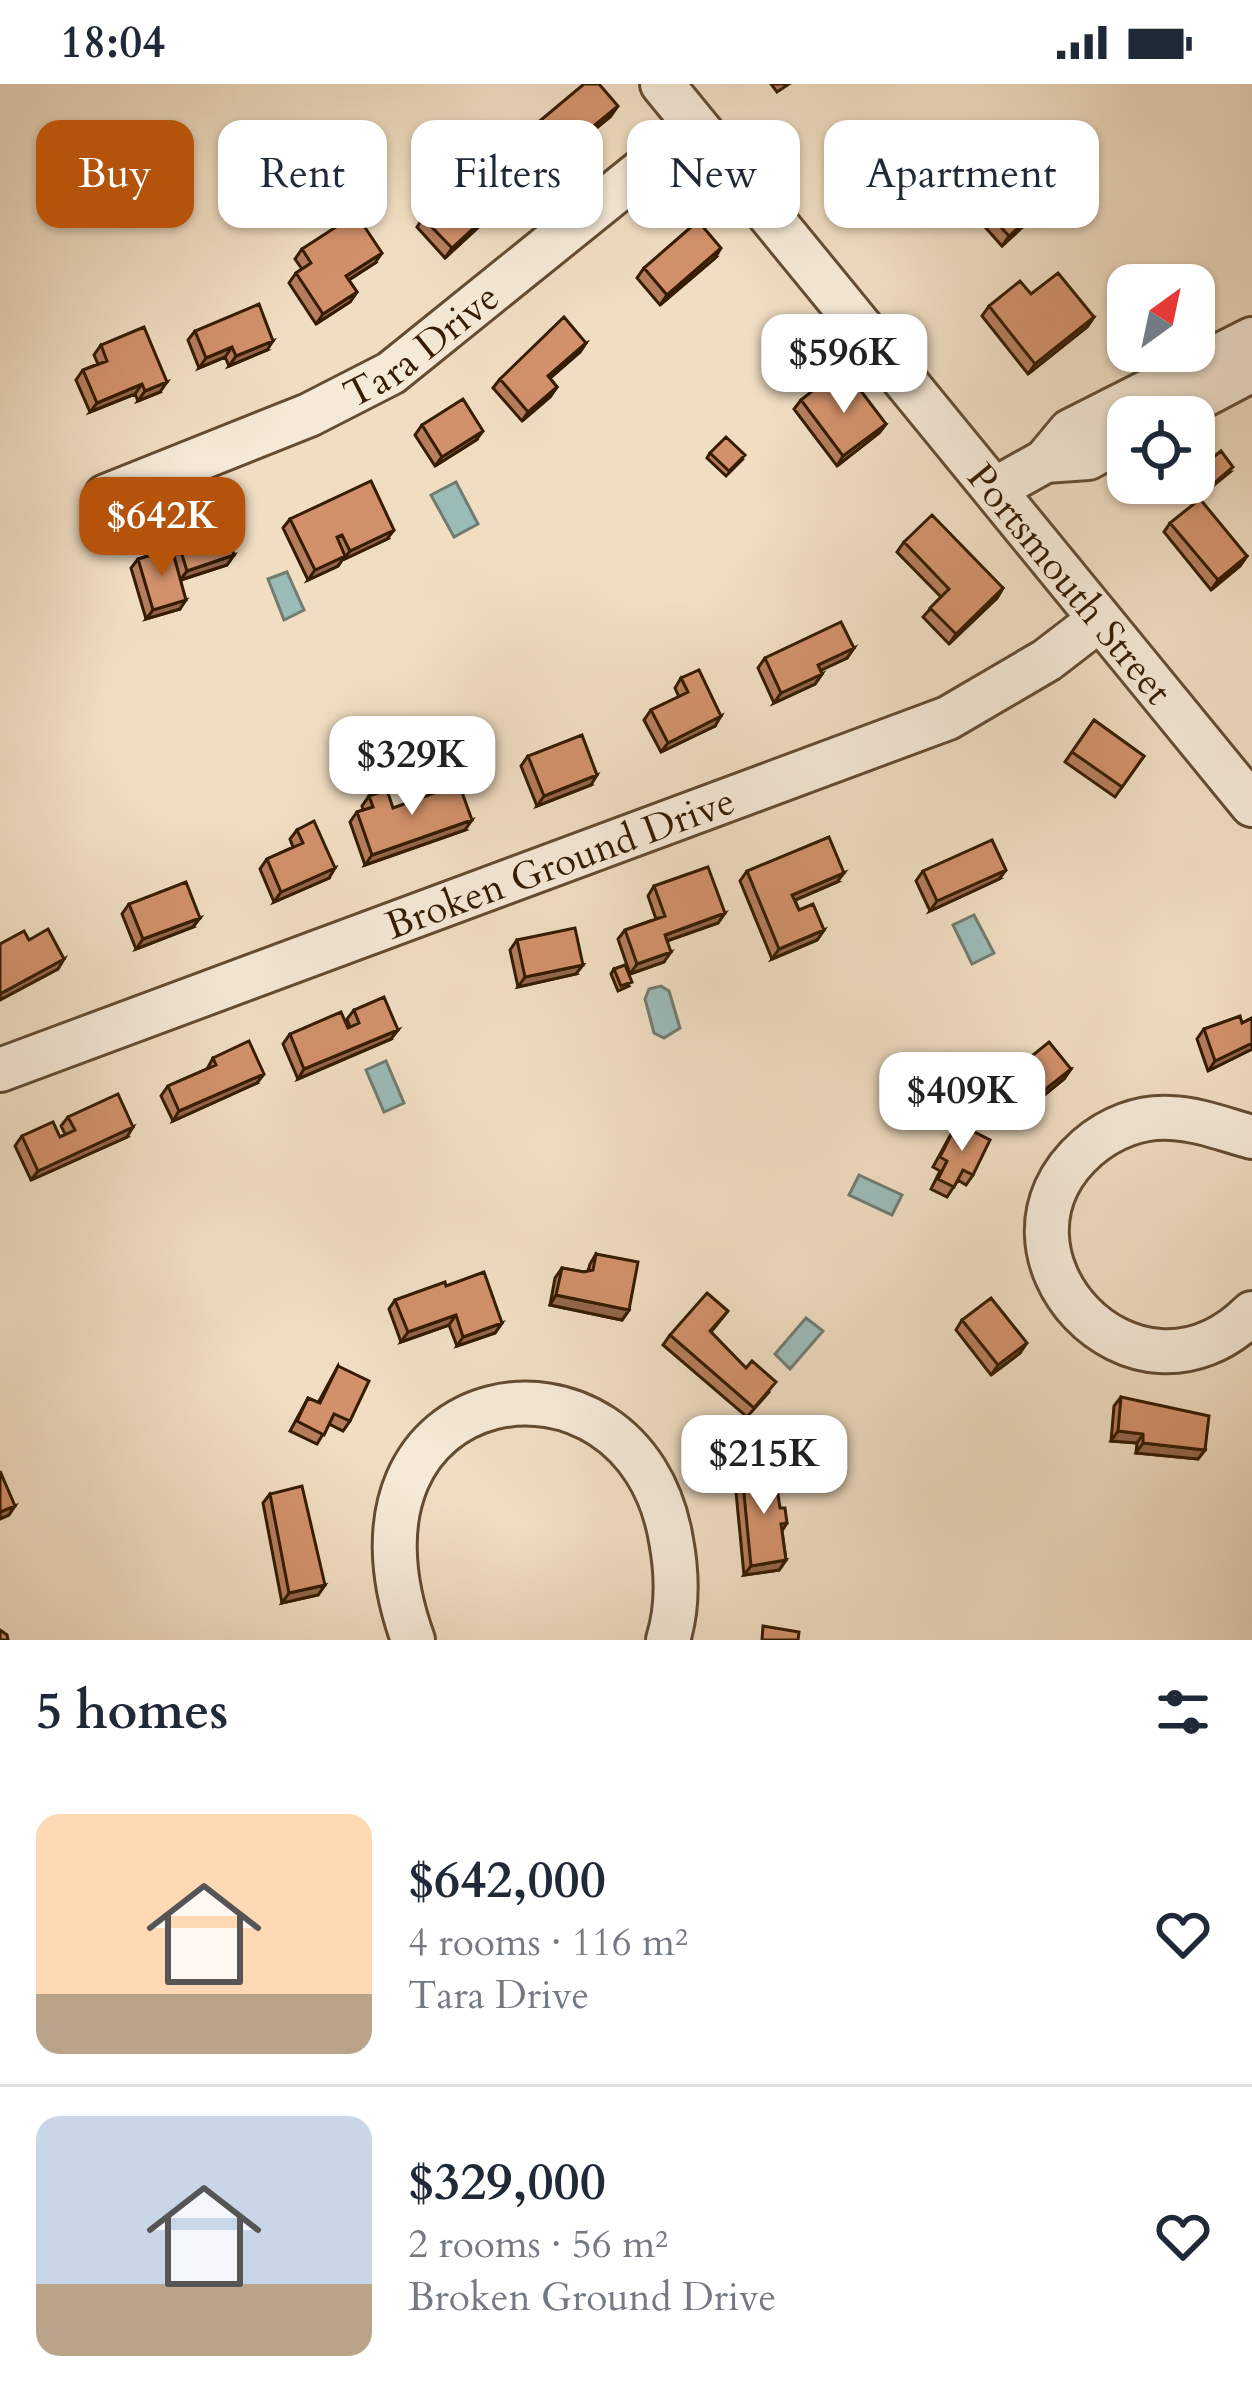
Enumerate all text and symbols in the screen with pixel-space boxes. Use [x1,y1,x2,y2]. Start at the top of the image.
text: 18:04 [60,12,165,73]
chip: Buy [36,120,194,228]
chip: Rent [218,120,387,228]
chip: Filters [411,120,603,228]
chip: New [627,120,800,228]
chip: Apartment [824,120,1099,228]
north arrow [1107,264,1215,372]
map controls [1107,264,1215,504]
street label: Tara Drive [335,271,511,421]
pin: $596K [760,314,928,416]
text: $596K [788,326,900,379]
button: locate [1107,396,1215,504]
street label: Portsmouth Street [955,452,1184,716]
pin: $642K [78,477,246,579]
text: $642K [106,489,218,542]
pin: $329K [328,716,496,818]
text: $329K [356,728,468,781]
street label: Broken Ground Drive [378,775,742,953]
pin: $409K [878,1052,1046,1154]
text: $409K [906,1064,1018,1117]
pin: $215K [680,1415,848,1517]
text: $215K [708,1427,820,1480]
text: 5 homes [36,1677,228,1747]
icon: filters [1150,1679,1216,1745]
text: $642,000 [408,1846,606,1916]
icon: home [132,1862,276,2006]
icon: heart [1150,1901,1216,1967]
text: 4 rooms · 116 m² [408,1916,688,1969]
text: Tara Drive [408,1969,589,2022]
text: $329,000 [408,2148,606,2218]
icon: home [132,2164,276,2308]
icon: heart [1150,2203,1216,2269]
text: 2 rooms · 56 m² [408,2218,668,2271]
text: Broken Ground Drive [408,2271,776,2324]

